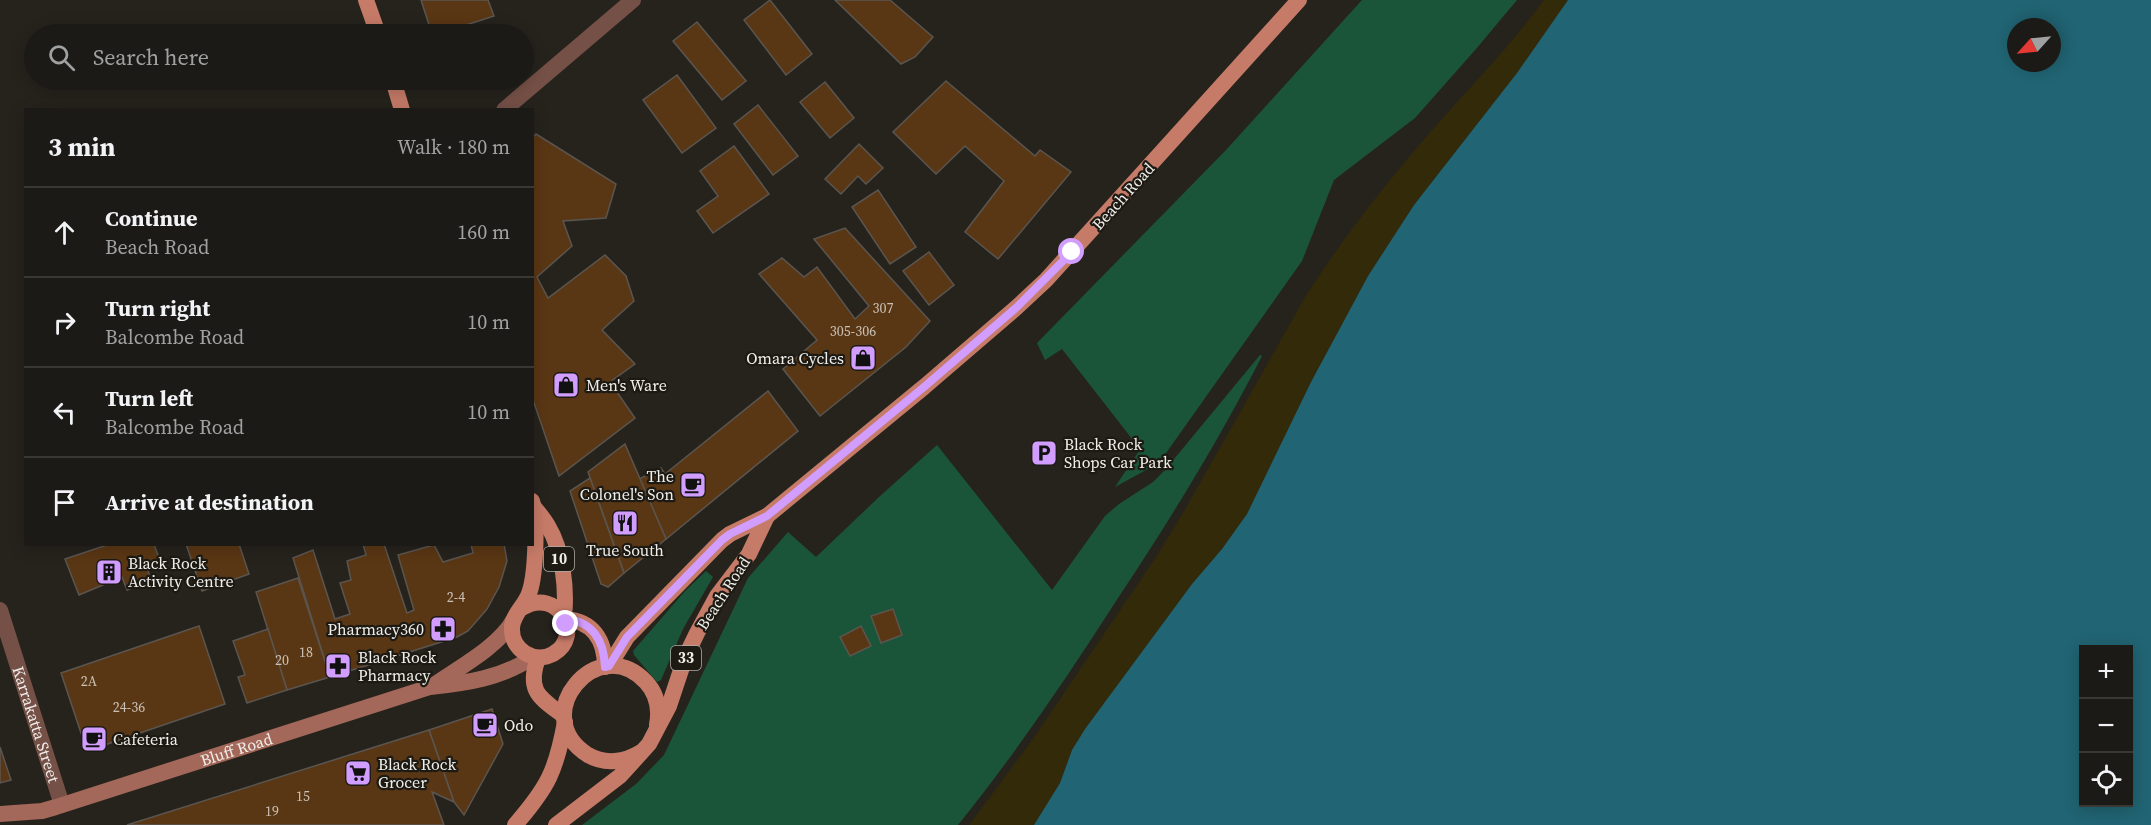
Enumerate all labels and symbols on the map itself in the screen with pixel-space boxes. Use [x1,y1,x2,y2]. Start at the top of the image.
north arrow [2007,18,2061,72]
street label: Beach Road [1087,158,1159,234]
route start [1058,238,1084,264]
house number: 307 [873,298,894,318]
house number: 305-306 [830,321,876,341]
shop icon: Omara Cycles [848,343,878,373]
place label: Omara Cycles [746,347,844,369]
shop icon: Men's Ware [551,370,581,400]
place label: Men's Ware [586,374,667,396]
place label: Black Rock Shops Car Park [1064,433,1172,473]
parking icon: Black Rock Shops Car Park [1029,438,1059,468]
place label: The Colonel's Son [580,465,674,505]
cafe icon: The Colonel's Son [678,470,708,500]
restaurant icon: True South [610,508,640,538]
place label: True South [586,539,664,561]
road number: 10 [544,547,574,571]
place label: Black Rock Activity Centre [128,552,234,592]
street label: Beach Road [691,552,755,634]
building icon: Black Rock Activity Centre [94,557,124,587]
house number: 2-4 [447,587,465,607]
route end [552,610,578,636]
pharmacy icon: Pharmacy360 [428,614,458,644]
place label: Pharmacy360 [328,618,424,640]
house number: 18 [299,642,313,662]
place label: Black Rock Pharmacy [358,646,436,686]
road number: 33 [671,646,701,670]
house number: 20 [275,650,289,670]
pharmacy icon: Black Rock Pharmacy [323,651,353,681]
street label: Karrakatta Street [8,663,65,786]
house number: 2A [81,671,98,691]
house number: 24-36 [113,697,145,717]
cafe icon: Odo [470,710,500,740]
place label: Odo [504,714,533,736]
cafe icon: Cafeteria [79,724,109,754]
street label: Bluff Road [197,727,275,771]
place label: Cafeteria [113,728,179,750]
place label: Black Rock Grocer [378,753,456,793]
supermarket icon: Black Rock Grocer [343,758,373,788]
house number: 15 [296,786,310,806]
house number: 19 [265,801,279,821]

